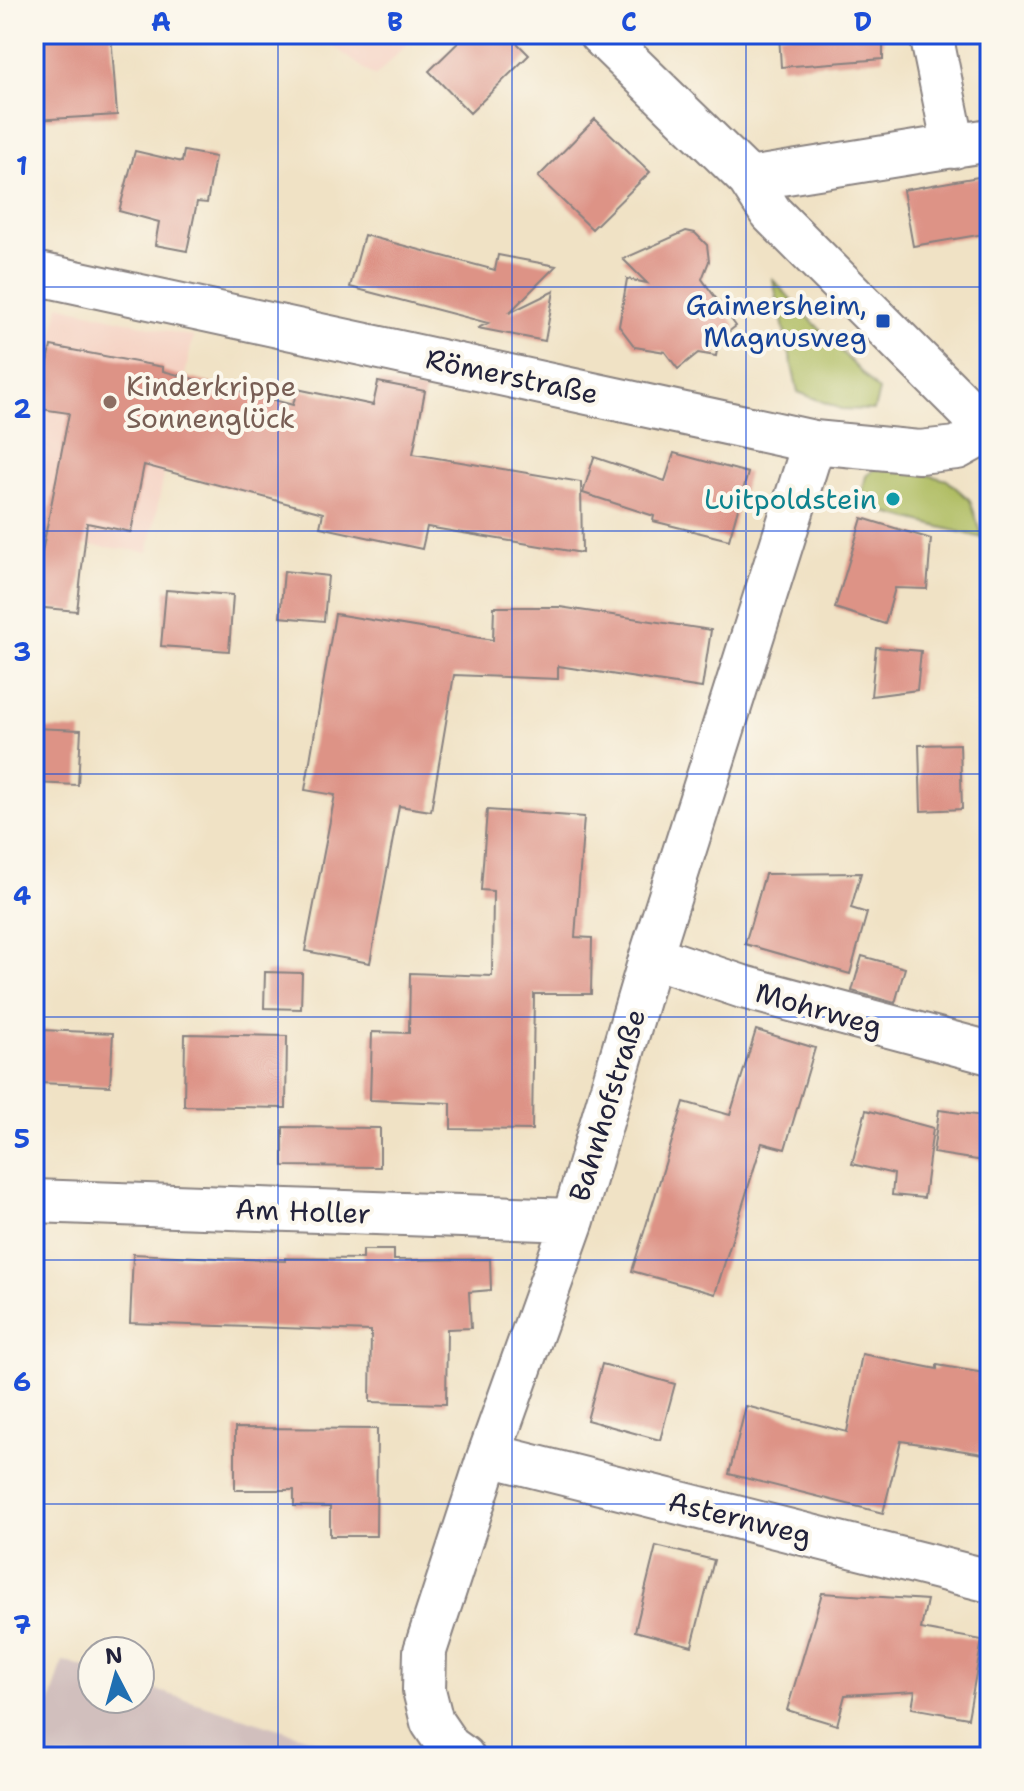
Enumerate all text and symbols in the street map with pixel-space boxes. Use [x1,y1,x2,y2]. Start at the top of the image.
text: A [151,4,171,39]
text: B [387,4,403,39]
text: C [621,4,637,39]
text: D [854,4,872,39]
text: 1 [16,148,28,183]
place label: Gaimersheim, Magnusweg [685,286,867,356]
marker: Gaimersheim, Magnusweg [874,312,892,330]
street label: Römerstraße [422,339,602,413]
place label: Kinderkrippe Sonnenglück [126,367,296,437]
text: 2 [13,391,31,426]
marker: Kinderkrippe Sonnenglück [101,393,119,411]
place label: Luitpoldstein [704,480,877,518]
marker: Luitpoldstein [884,490,902,508]
text: 3 [13,634,31,669]
text: 4 [13,878,31,913]
street label: Mohrweg [751,973,887,1045]
street label: Bahnhofstraße [560,1004,654,1206]
text: 5 [14,1121,30,1156]
street label: Am Holler [234,1190,372,1232]
text: 6 [13,1364,31,1399]
street label: Asternweg [665,1482,815,1554]
text: 7 [13,1607,31,1642]
north arrow [76,1635,156,1715]
text: N [104,1640,124,1671]

